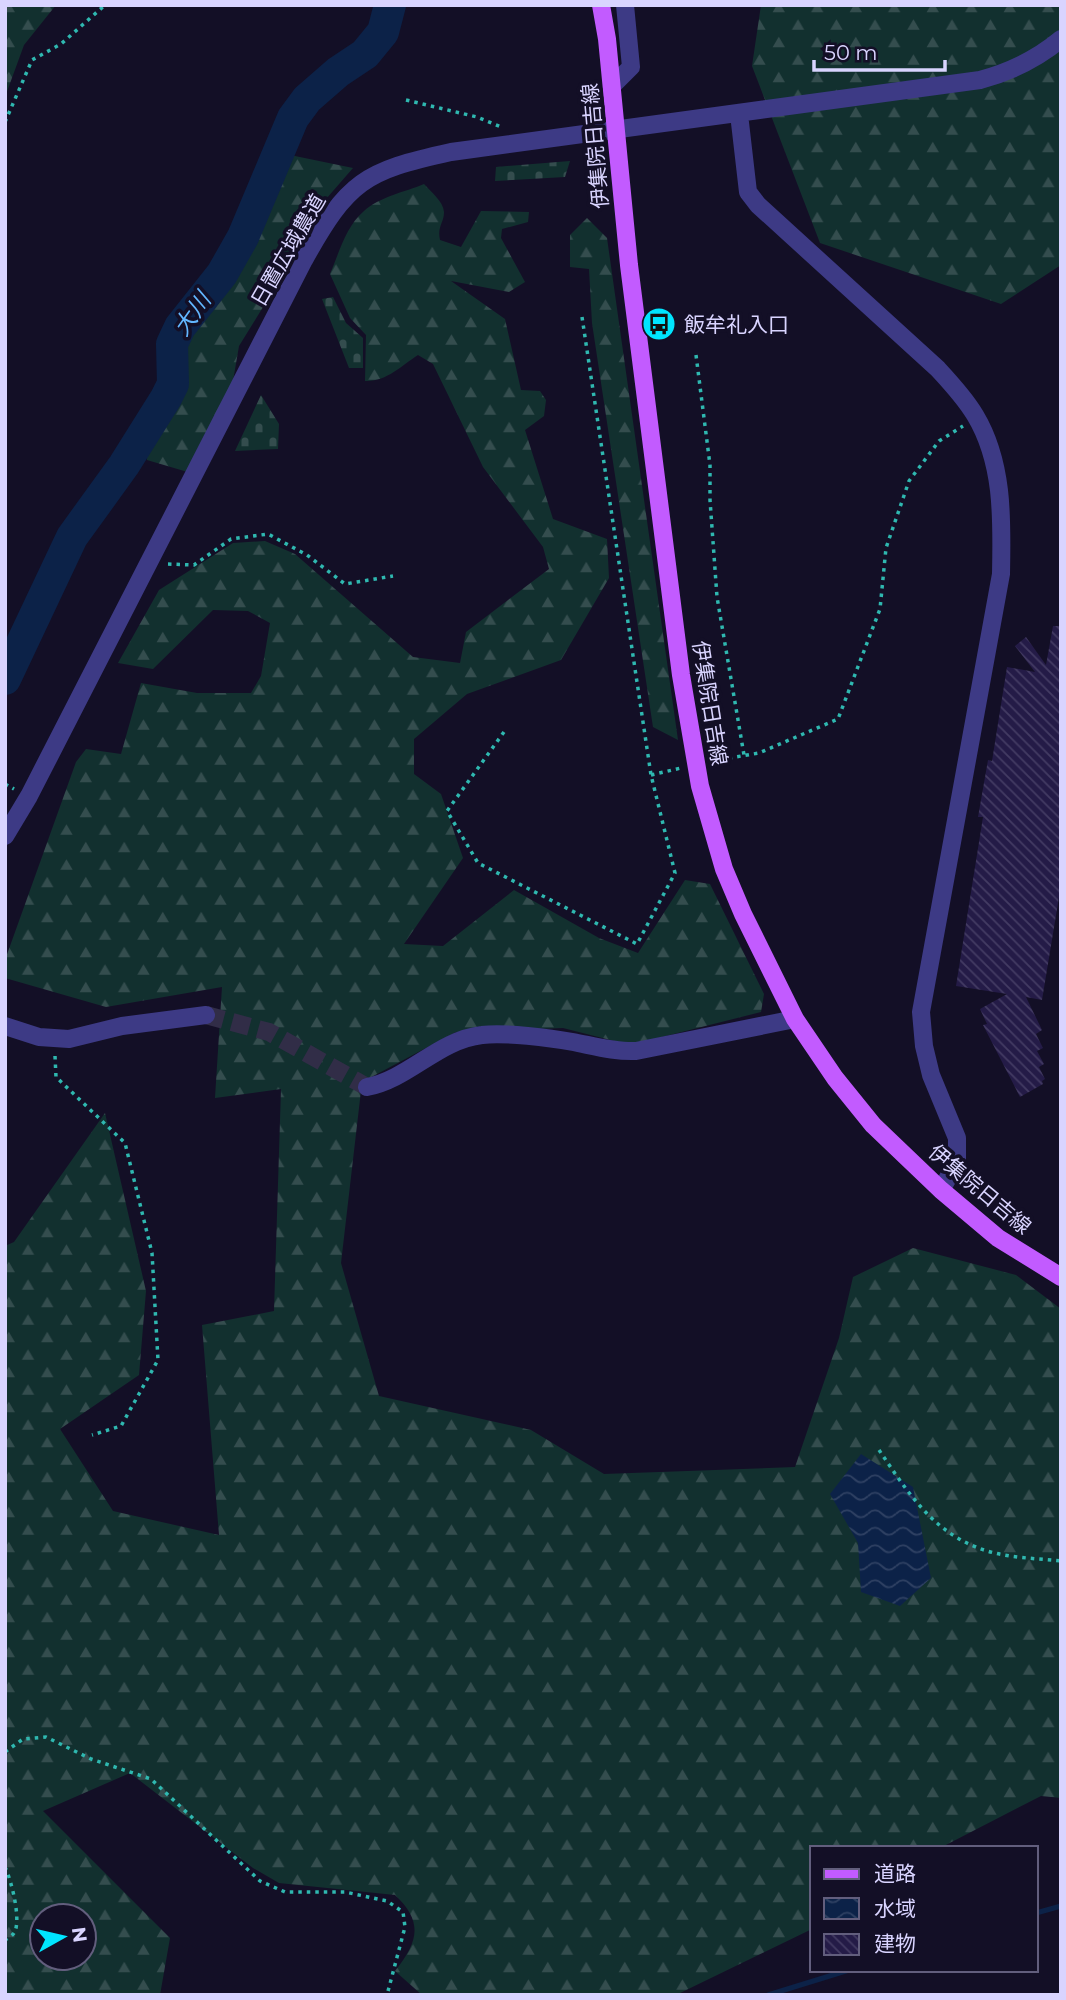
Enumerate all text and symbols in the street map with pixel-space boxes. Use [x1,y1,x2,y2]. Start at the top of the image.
scale bar [814,28,945,72]
text: 50 m [824,40,878,65]
street label: 伊集院日吉線 [577,82,613,210]
street label: 日置広域農道 [246,189,330,311]
water label: 大川 [167,285,218,341]
bus stop icon: 飯牟礼入口 [640,305,678,343]
place label: 飯牟礼入口 [684,312,789,337]
street label: 伊集院日吉線 [688,639,732,767]
street label: 伊集院日吉線 [924,1139,1036,1239]
legend [810,1846,1038,1972]
text: 道路 [874,1861,916,1886]
text: 水域 [874,1896,916,1921]
north arrow [28,1902,98,1972]
text: N [67,1925,92,1944]
text: 建物 [874,1931,916,1956]

